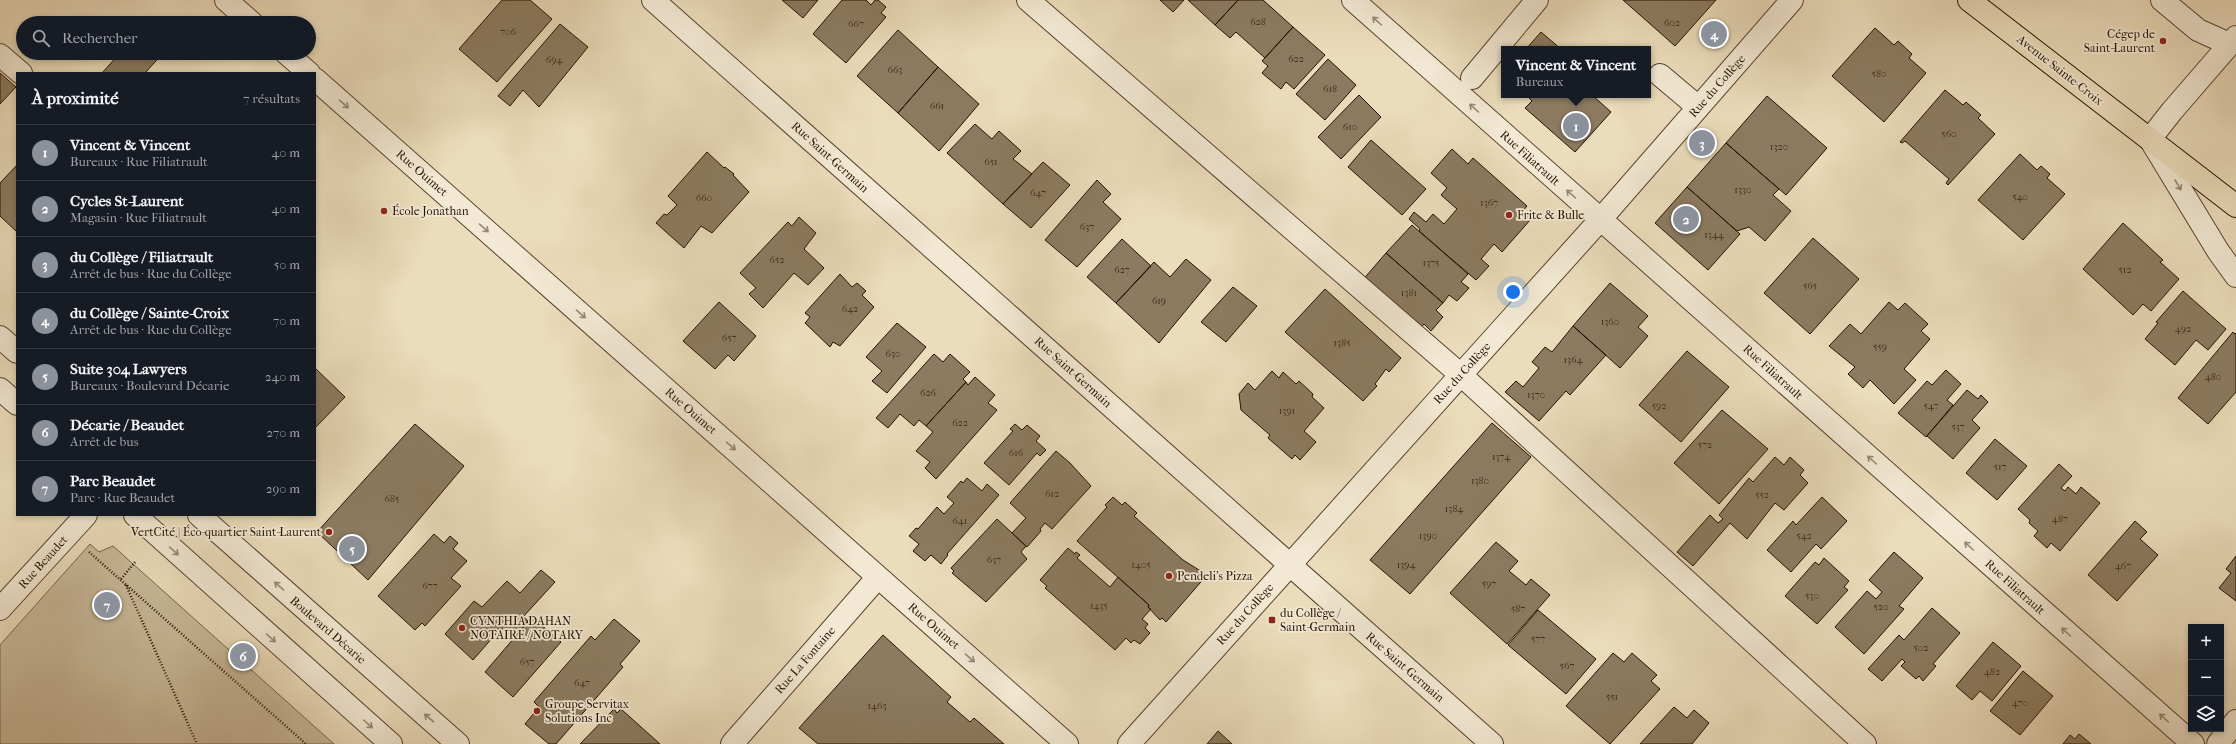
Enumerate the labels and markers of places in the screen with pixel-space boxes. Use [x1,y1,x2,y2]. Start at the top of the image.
pin: 4 [1701,19,1727,49]
place label: Cégep de Saint-Laurent [2084,27,2156,55]
marker: Cégep de Saint-Laurent [2158,36,2168,46]
pin: 1 [1563,111,1589,141]
pin: 3 [1689,128,1715,158]
place label: École Jonathan [392,203,469,218]
pin: 2 [1673,204,1699,234]
marker: École Jonathan [379,206,389,216]
place label: Frite & Bulle [1517,208,1584,222]
marker: Frite & Bulle [1504,210,1514,220]
place label: VertCité | Éco-quartier Saint-Laurent [130,524,322,539]
marker: VertCité | Éco-quartier Saint-Laurent [324,527,334,537]
pin: 5 [339,534,365,564]
place label: Pendeli's Pizza [1177,569,1253,583]
marker: Pendeli's Pizza [1164,571,1174,581]
pin: 7 [94,590,120,620]
place label: du Collège / Saint-Germain [1280,606,1355,634]
place label: CYNTHIA DAHAN NOTAIRE / NOTARY [470,614,584,642]
marker: du Collège / Saint-Germain [1267,615,1277,625]
marker: CYNTHIA DAHAN NOTAIRE / NOTARY [457,623,467,633]
pin: 6 [230,641,256,671]
place label: Groupe Servitax Solutions Inc [545,697,630,725]
marker: Groupe Servitax Solutions Inc [532,706,542,716]

